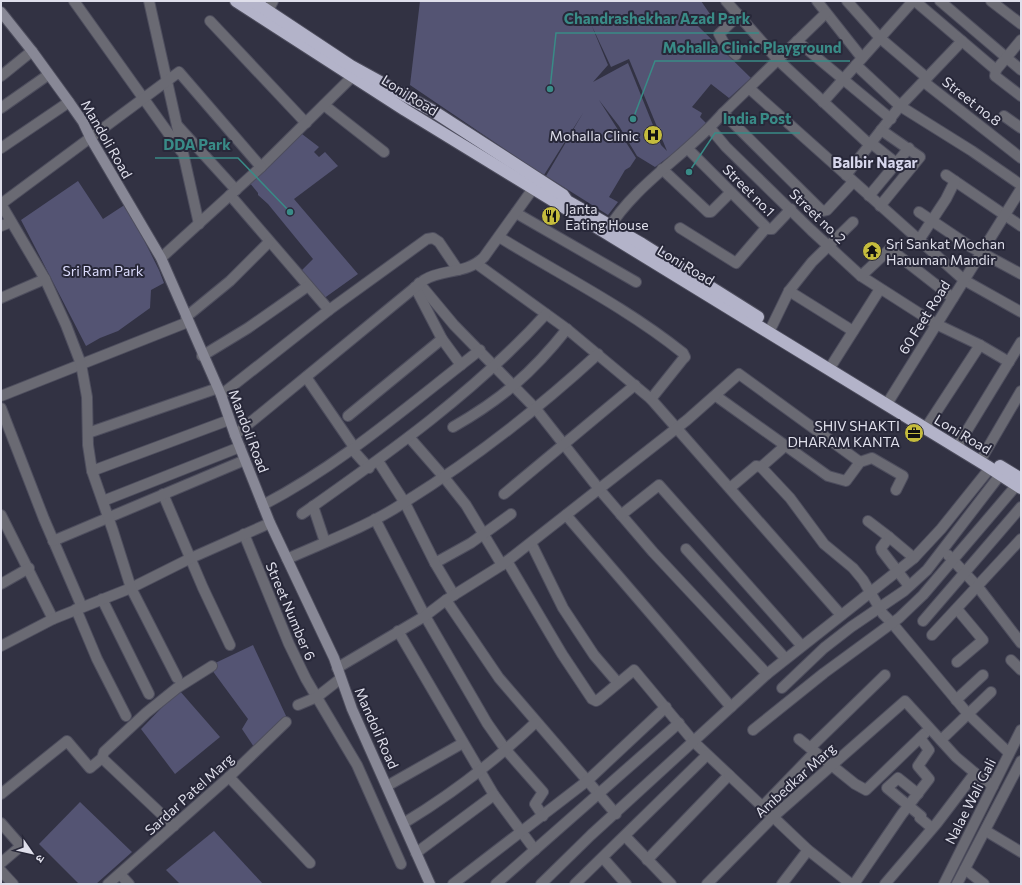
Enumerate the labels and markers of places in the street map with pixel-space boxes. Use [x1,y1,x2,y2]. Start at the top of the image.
callout: Chandrashekhar Azad Park [556,6,759,33]
callout: Mohalla Clinic Playground [655,34,850,61]
callout: India Post [715,106,800,133]
hospital icon: Mohalla Clinic [642,124,664,146]
place label: Mohalla Clinic [550,127,639,144]
callout: DDA Park [155,131,238,158]
place label: Janta Eating House [565,200,649,233]
restaurant icon: Janta Eating House [540,205,562,227]
place label: Sri Sankat Mochan Hanuman Mandir [886,235,1005,268]
temple icon: Sri Sankat Mochan Hanuman Mandir [861,240,883,262]
place label: SHIV SHAKTI DHARAM KANTA [787,417,900,450]
office icon: SHIV SHAKTI DHARAM KANTA [903,422,925,444]

